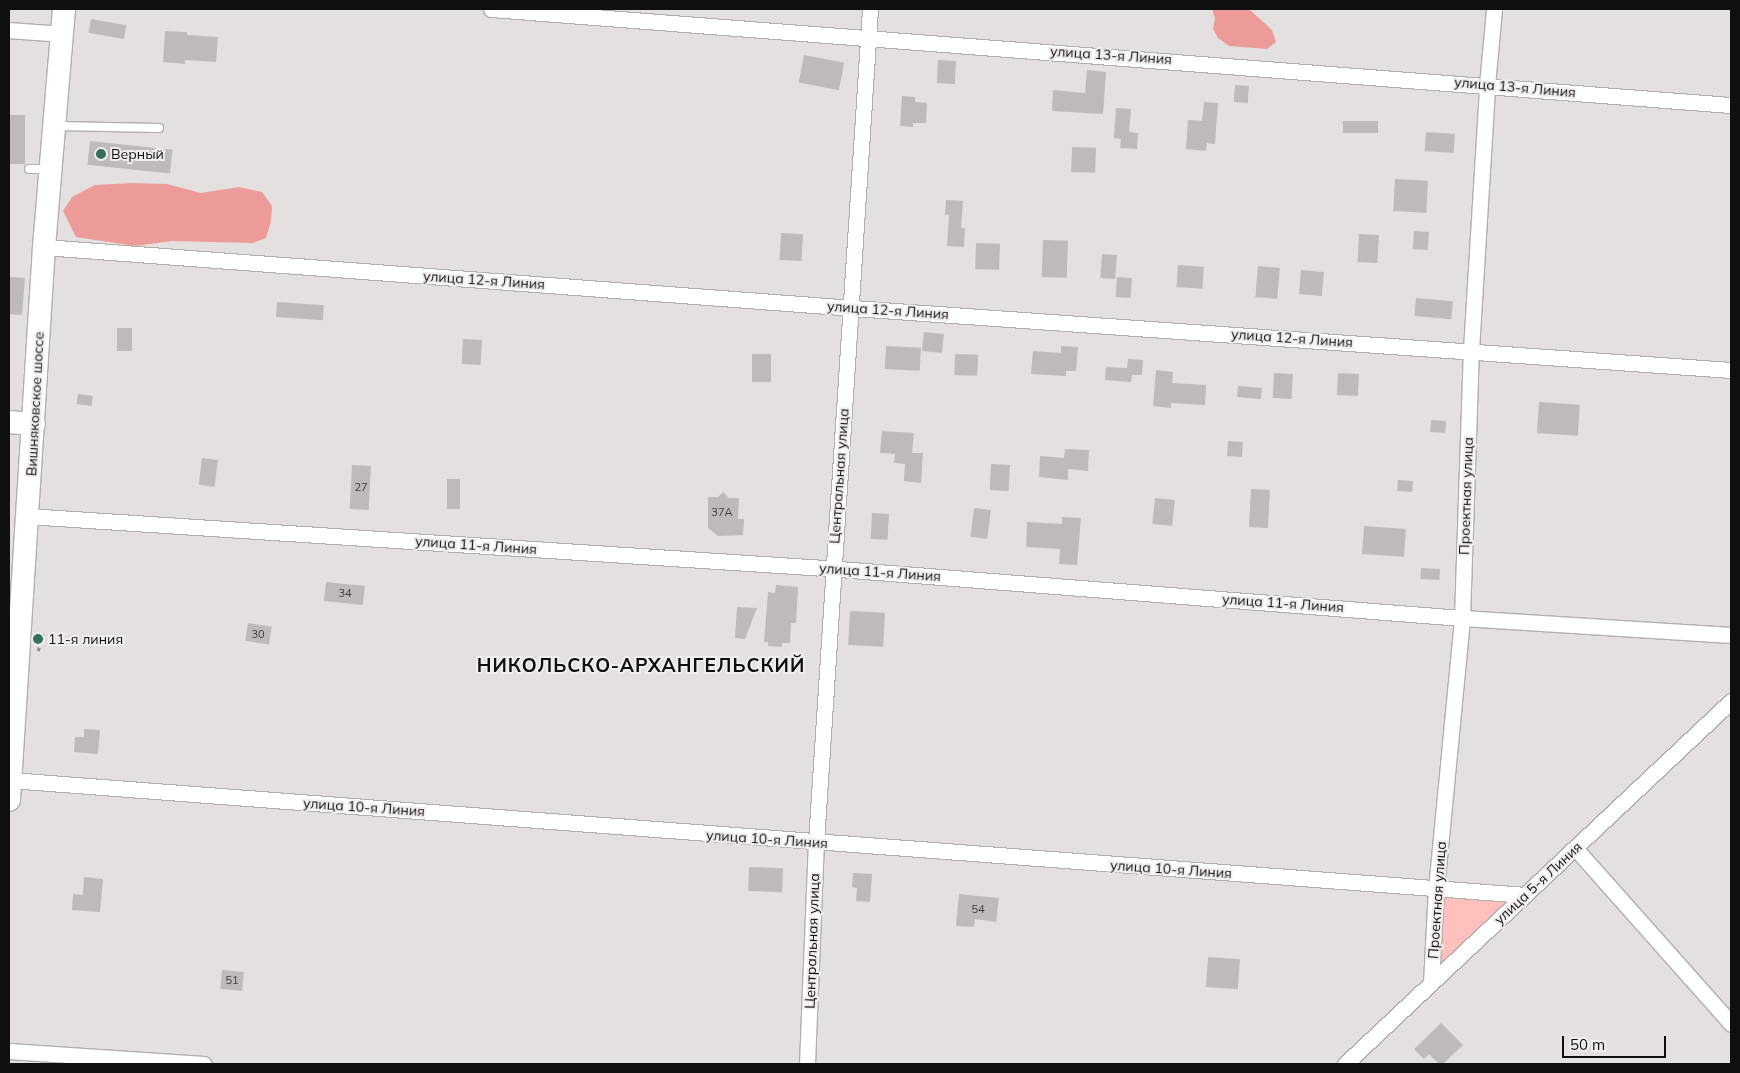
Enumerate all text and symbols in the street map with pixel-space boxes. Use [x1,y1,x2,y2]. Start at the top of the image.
street label: улица 13-я Линия [1050,42,1172,68]
street label: улица 13-я Линия [1454,73,1576,101]
place label: Верный [111,146,164,162]
marker: Верный [95,148,107,160]
street label: улица 12-я Линия [423,267,545,293]
street label: улица 12-я Линия [827,297,949,323]
street label: улица 12-я Линия [1231,325,1353,351]
street label: Вишняковское шоссе [23,331,47,477]
street label: Центральная улица [826,408,852,544]
street label: Проектная улица [1456,437,1476,555]
house number: 27 [354,480,368,494]
house number: 37А [711,505,733,519]
street label: улица 11-я Линия [415,532,537,558]
street label: улица 11-я Линия [819,559,941,585]
house number: 34 [338,586,352,600]
street label: улица 11-я Линия [1222,590,1344,616]
house number: 30 [251,627,265,641]
place label: 11-я линия [48,631,123,647]
marker: 11-я линия [32,633,44,645]
district label: НИКОЛЬСКО-АРХАНГЕЛЬСКИЙ [474,655,808,677]
street label: улица 10-я Линия [303,794,425,820]
street label: улица 10-я Линия [706,826,828,852]
street label: улица 5-я Линия [1491,838,1585,928]
street label: Проектная улица [1425,841,1449,959]
street label: улица 10-я Линия [1110,856,1232,882]
street label: Центральная улица [801,873,823,1009]
house number: 54 [971,902,985,916]
house number: 51 [225,973,239,987]
scale bar [1565,1026,1669,1058]
text: 50 m [1570,1035,1605,1054]

